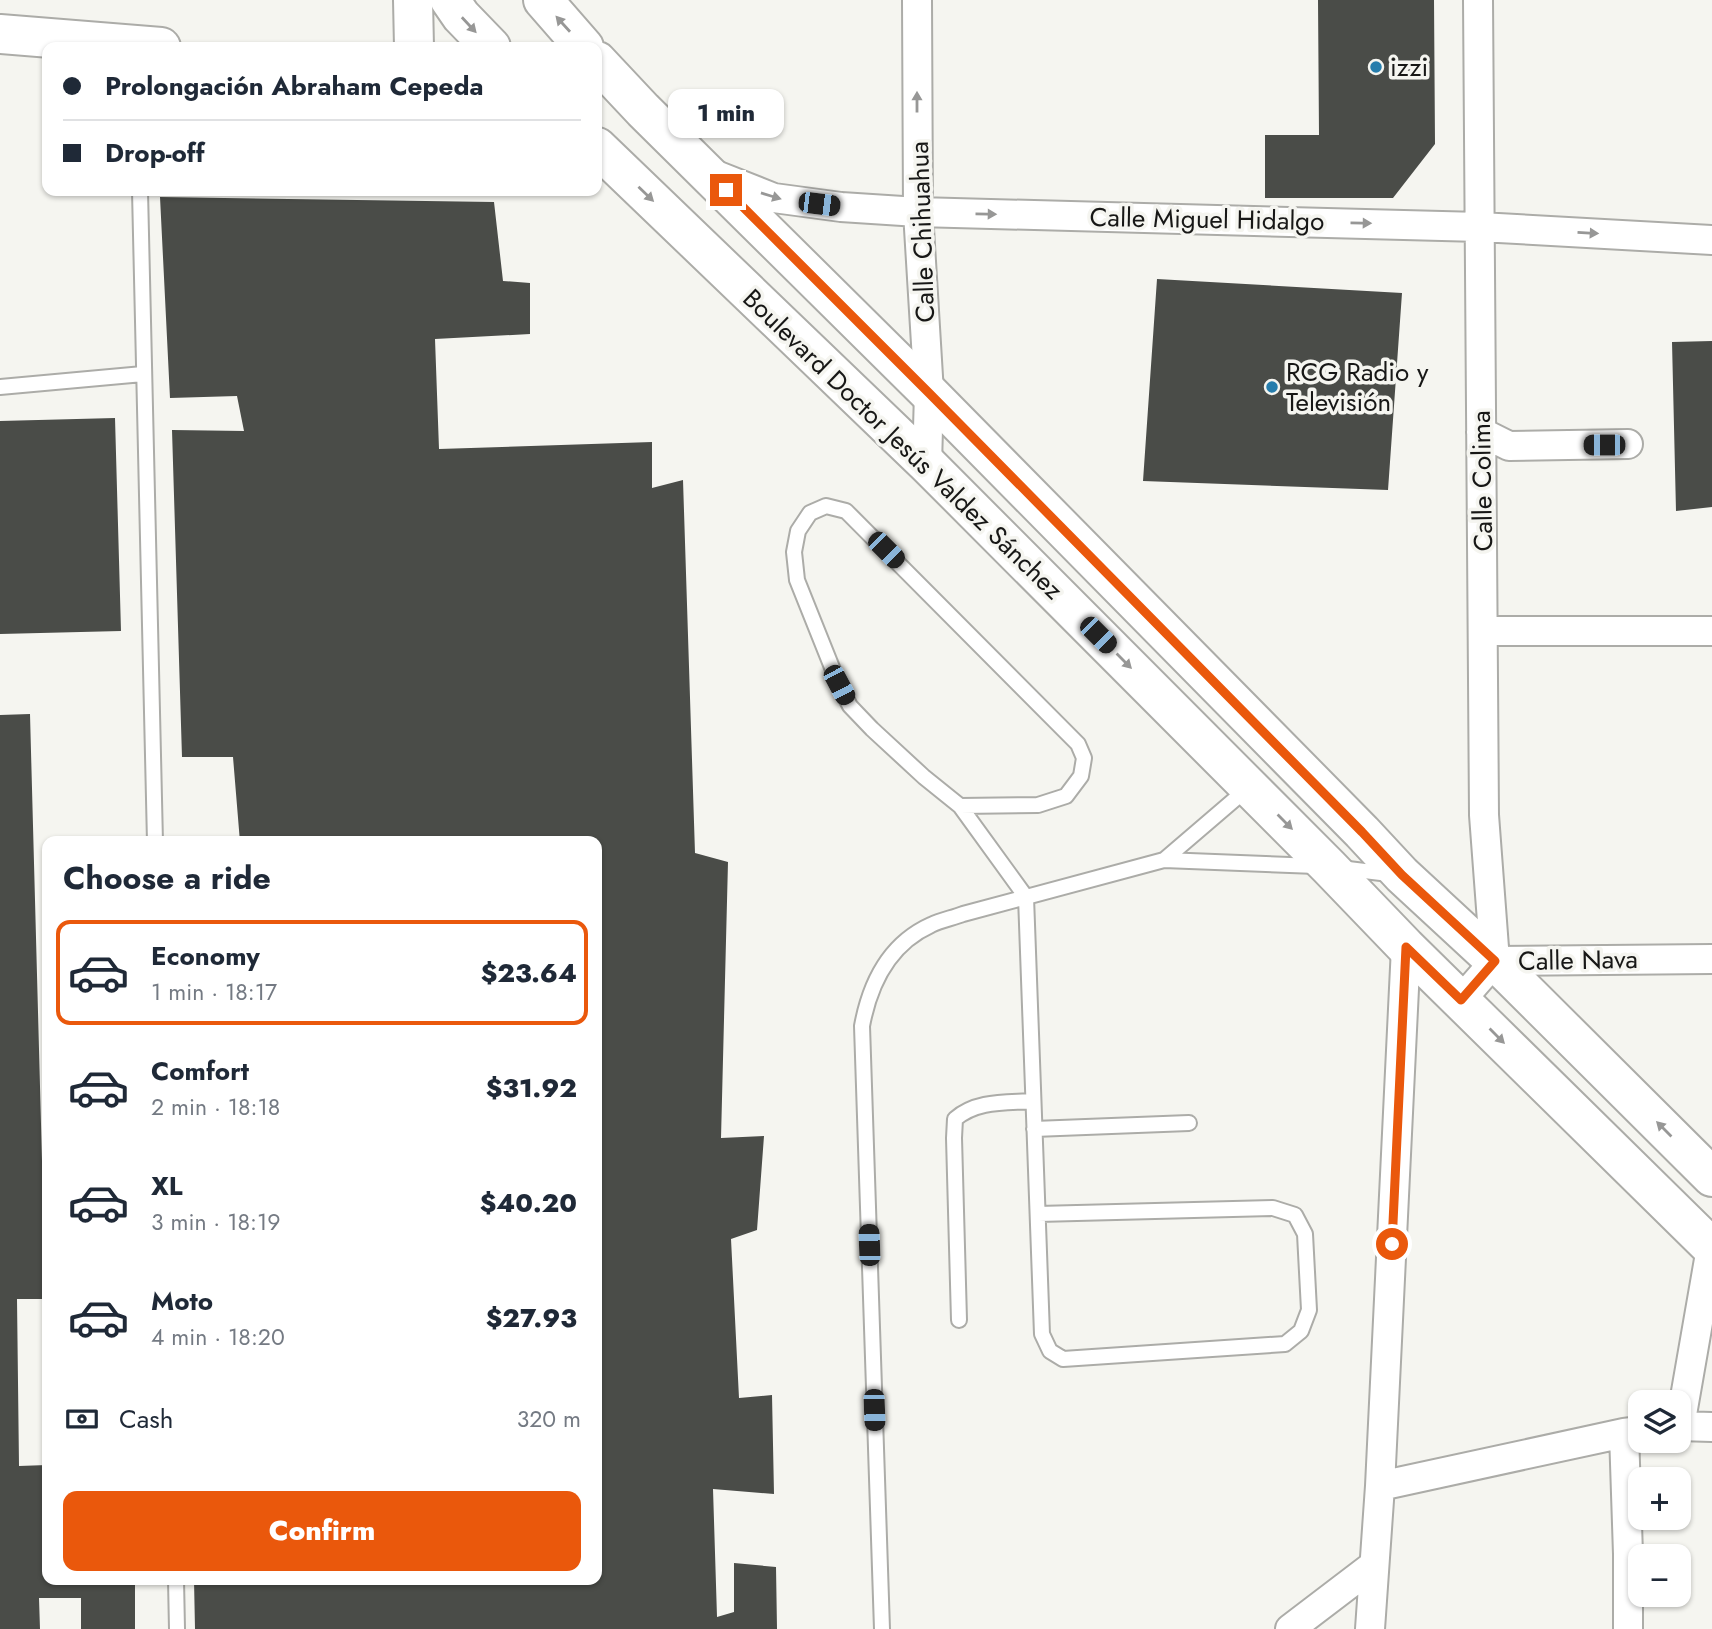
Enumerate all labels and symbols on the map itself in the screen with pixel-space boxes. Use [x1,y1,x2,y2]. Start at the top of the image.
one-way arrow [461,16,477,33]
one-way arrow [556,16,572,33]
place label: izzi [1390,48,1428,86]
marker: izzi [1368,59,1384,75]
callout: 1 min [668,88,784,138]
one-way arrow [912,91,923,113]
street label: Calle Chihuahua [900,141,944,323]
route end [710,174,742,206]
one-way arrow [637,186,655,202]
one-way arrow [760,191,781,201]
car [797,191,842,217]
street label: Calle Miguel Hidalgo [1089,198,1325,240]
one-way arrow [976,208,998,219]
one-way arrow [1350,218,1372,229]
one-way arrow [1577,227,1599,238]
street label: Boulevard Doctor Jesús Valdez Sánchez [734,280,1072,608]
place label: RCG Radio y Televisión [1286,353,1429,421]
marker: RCG Radio y Televisión [1264,379,1280,395]
street label: Calle Colima [1462,410,1502,552]
car [1584,435,1626,456]
car [864,528,909,572]
car [1076,613,1121,657]
one-way arrow [1115,653,1132,669]
car [820,662,859,708]
one-way arrow [1276,814,1293,831]
street label: Calle Nava [1518,940,1638,980]
one-way arrow [1488,1027,1505,1043]
one-way arrow [1655,1120,1672,1137]
car [858,1224,881,1266]
route start [1376,1228,1408,1260]
car [863,1389,886,1431]

